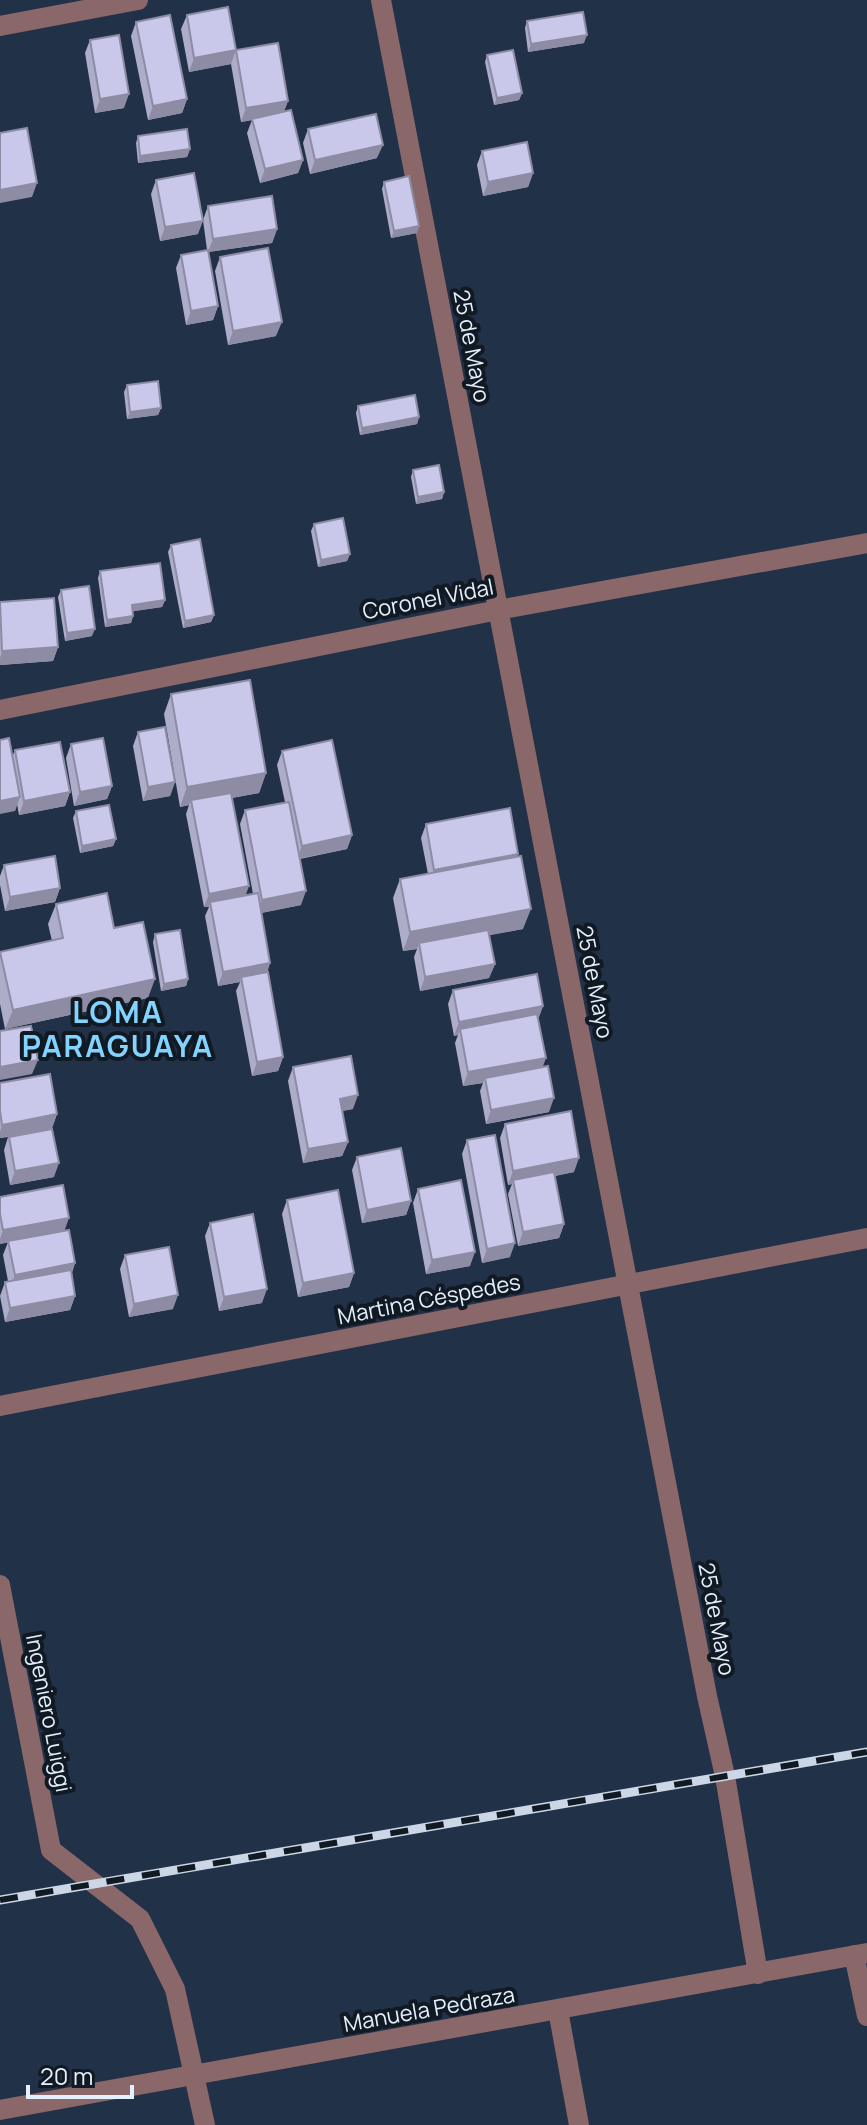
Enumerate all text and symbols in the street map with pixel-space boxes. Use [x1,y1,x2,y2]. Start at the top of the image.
street label: 25 de Mayo [446,287,498,405]
street label: Coronel Vidal [360,572,496,626]
street label: 25 de Mayo [569,923,621,1041]
district label: LOMA PARAGUAYA [22,991,214,1066]
street label: Martina Céspedes [335,1267,523,1331]
street label: 25 de Mayo [691,1560,743,1678]
street label: Ingeniero Luiggi [19,1631,79,1795]
street label: Manuela Pedraza [341,1979,517,2039]
scale bar [28,2049,132,2099]
text: 20 m [40,2059,93,2092]

